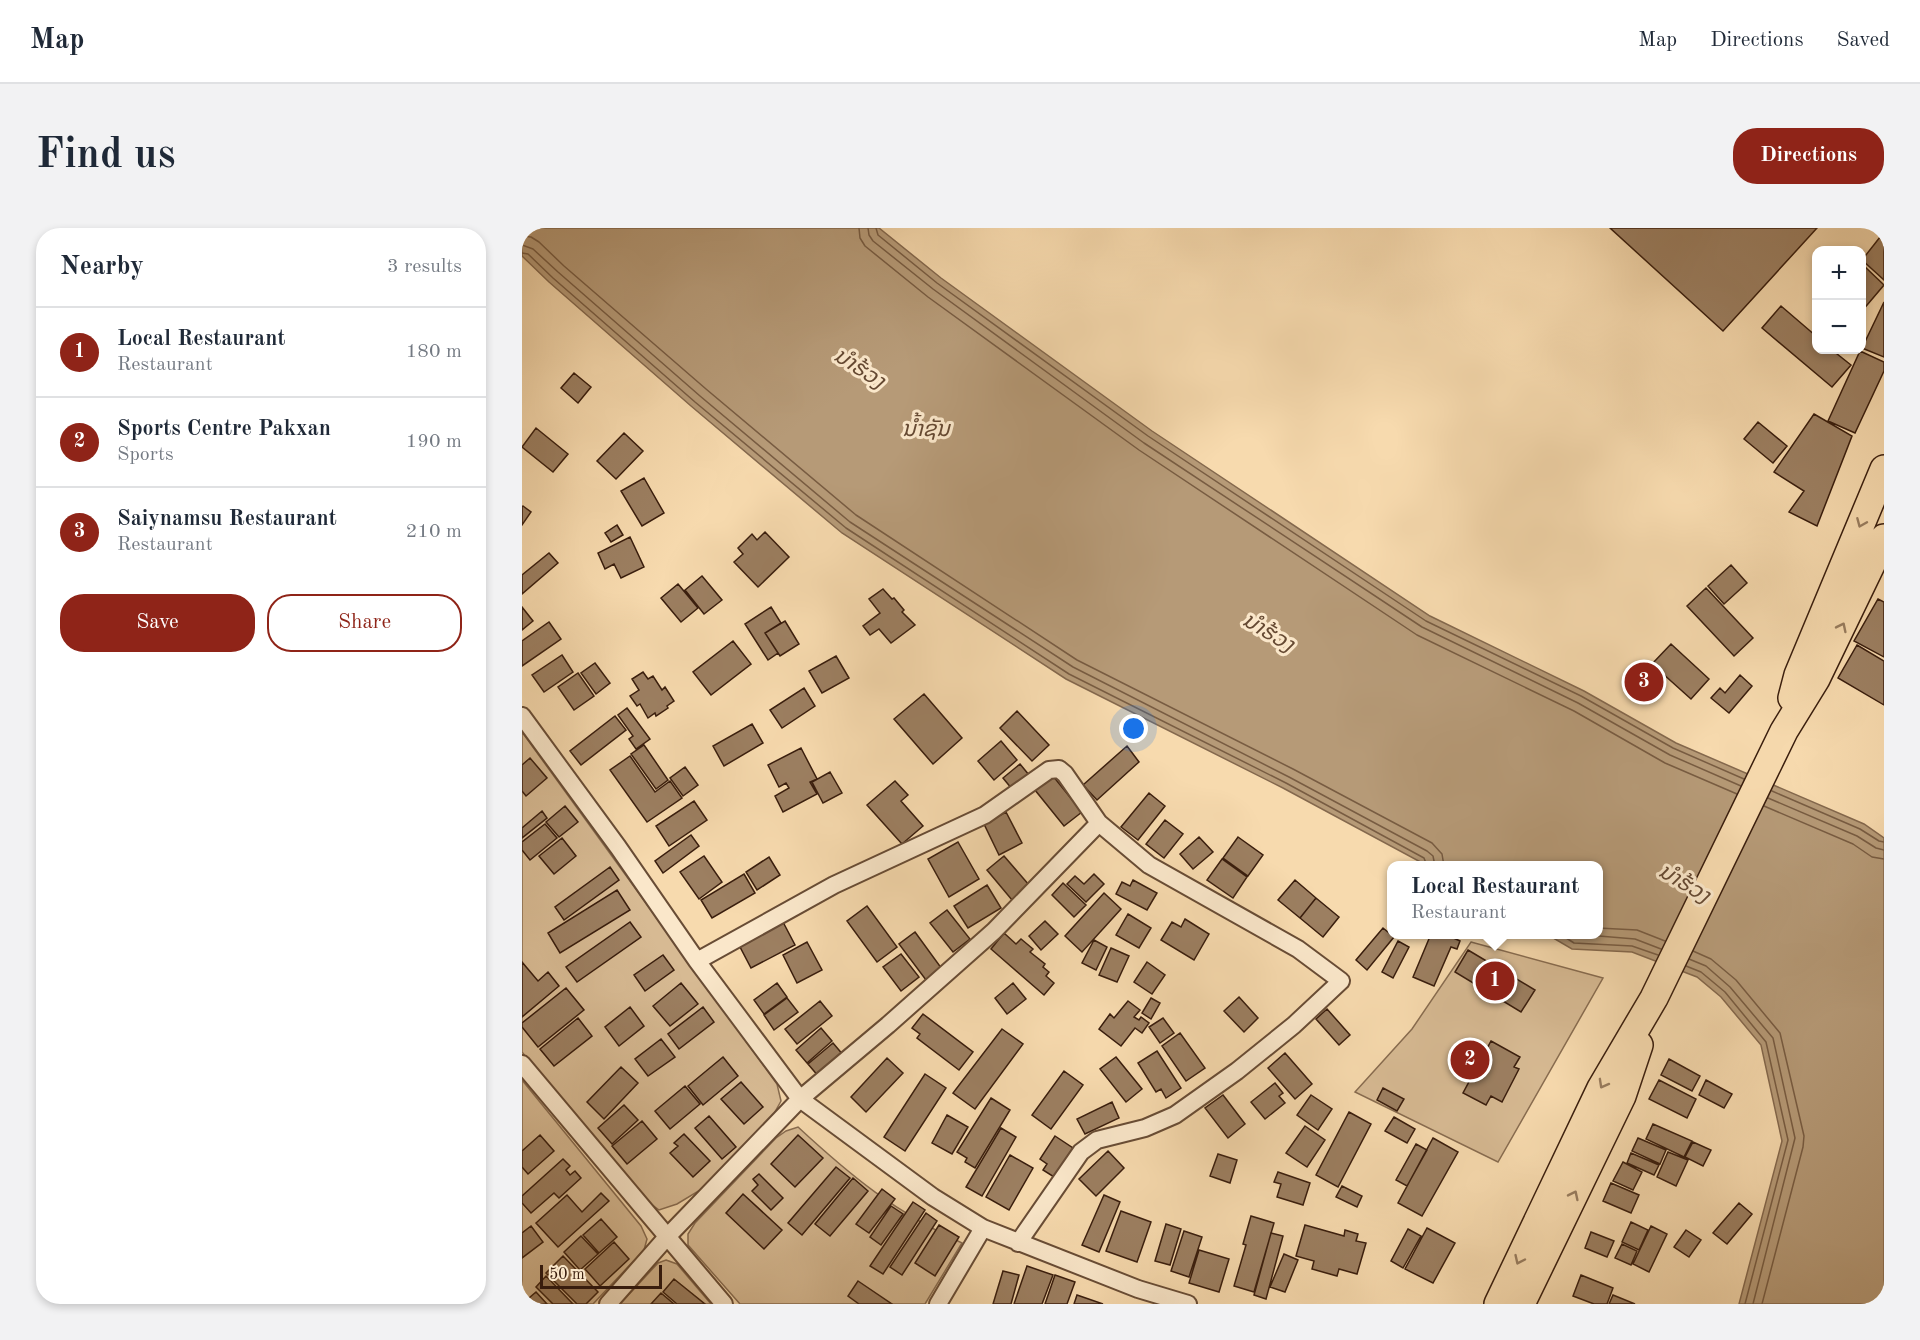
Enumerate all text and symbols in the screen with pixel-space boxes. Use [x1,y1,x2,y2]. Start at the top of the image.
text: Map [30,27,84,55]
text: Map [1638,30,1677,51]
text: Directions [1710,30,1804,51]
text: Saved [1837,30,1890,51]
button: Directions [1733,128,1884,184]
text: Find us [36,135,175,177]
map controls [1812,246,1866,354]
button: + [1812,246,1866,300]
text: Nearby [60,254,144,280]
text: 3 results [387,257,462,277]
button: − [1812,300,1866,354]
text: Local Restaurant [117,328,285,350]
text: 1 [74,342,85,362]
text: 180 m [406,342,462,362]
water label: ນຳ້ຮວງ [830,343,890,394]
text: Restaurant [117,355,213,375]
water label: ນ້ຳຊັນ [902,412,951,441]
text: Sports Centre Pakxan [117,418,331,440]
text: 2 [74,432,85,452]
text: 190 m [406,432,462,452]
text: Sports [117,445,174,465]
text: Saiynamsu Restaurant [117,508,337,530]
one-way arrow [1857,516,1869,527]
text: 3 [74,522,85,542]
text: 210 m [406,522,462,542]
text: Restaurant [117,535,213,555]
button: Save [60,594,255,652]
button: Share [267,594,462,652]
water label: ນຳ້ຮວງ [1239,608,1299,657]
one-way arrow [1835,622,1847,633]
pin: 3 [1624,660,1664,704]
your location [1119,714,1148,743]
water label: ນຳ້ຮວງ [1655,859,1715,908]
popup [1387,861,1603,939]
text: Local Restaurant [1411,876,1579,898]
text: Restaurant [1411,903,1506,923]
pin: 1 [1476,958,1514,1004]
pin: 2 [1450,1038,1490,1082]
one-way arrow [1599,1078,1610,1088]
one-way arrow [1567,1190,1578,1201]
one-way arrow [1514,1254,1526,1265]
scale bar [540,1262,662,1290]
text: 50 m [549,1267,585,1283]

